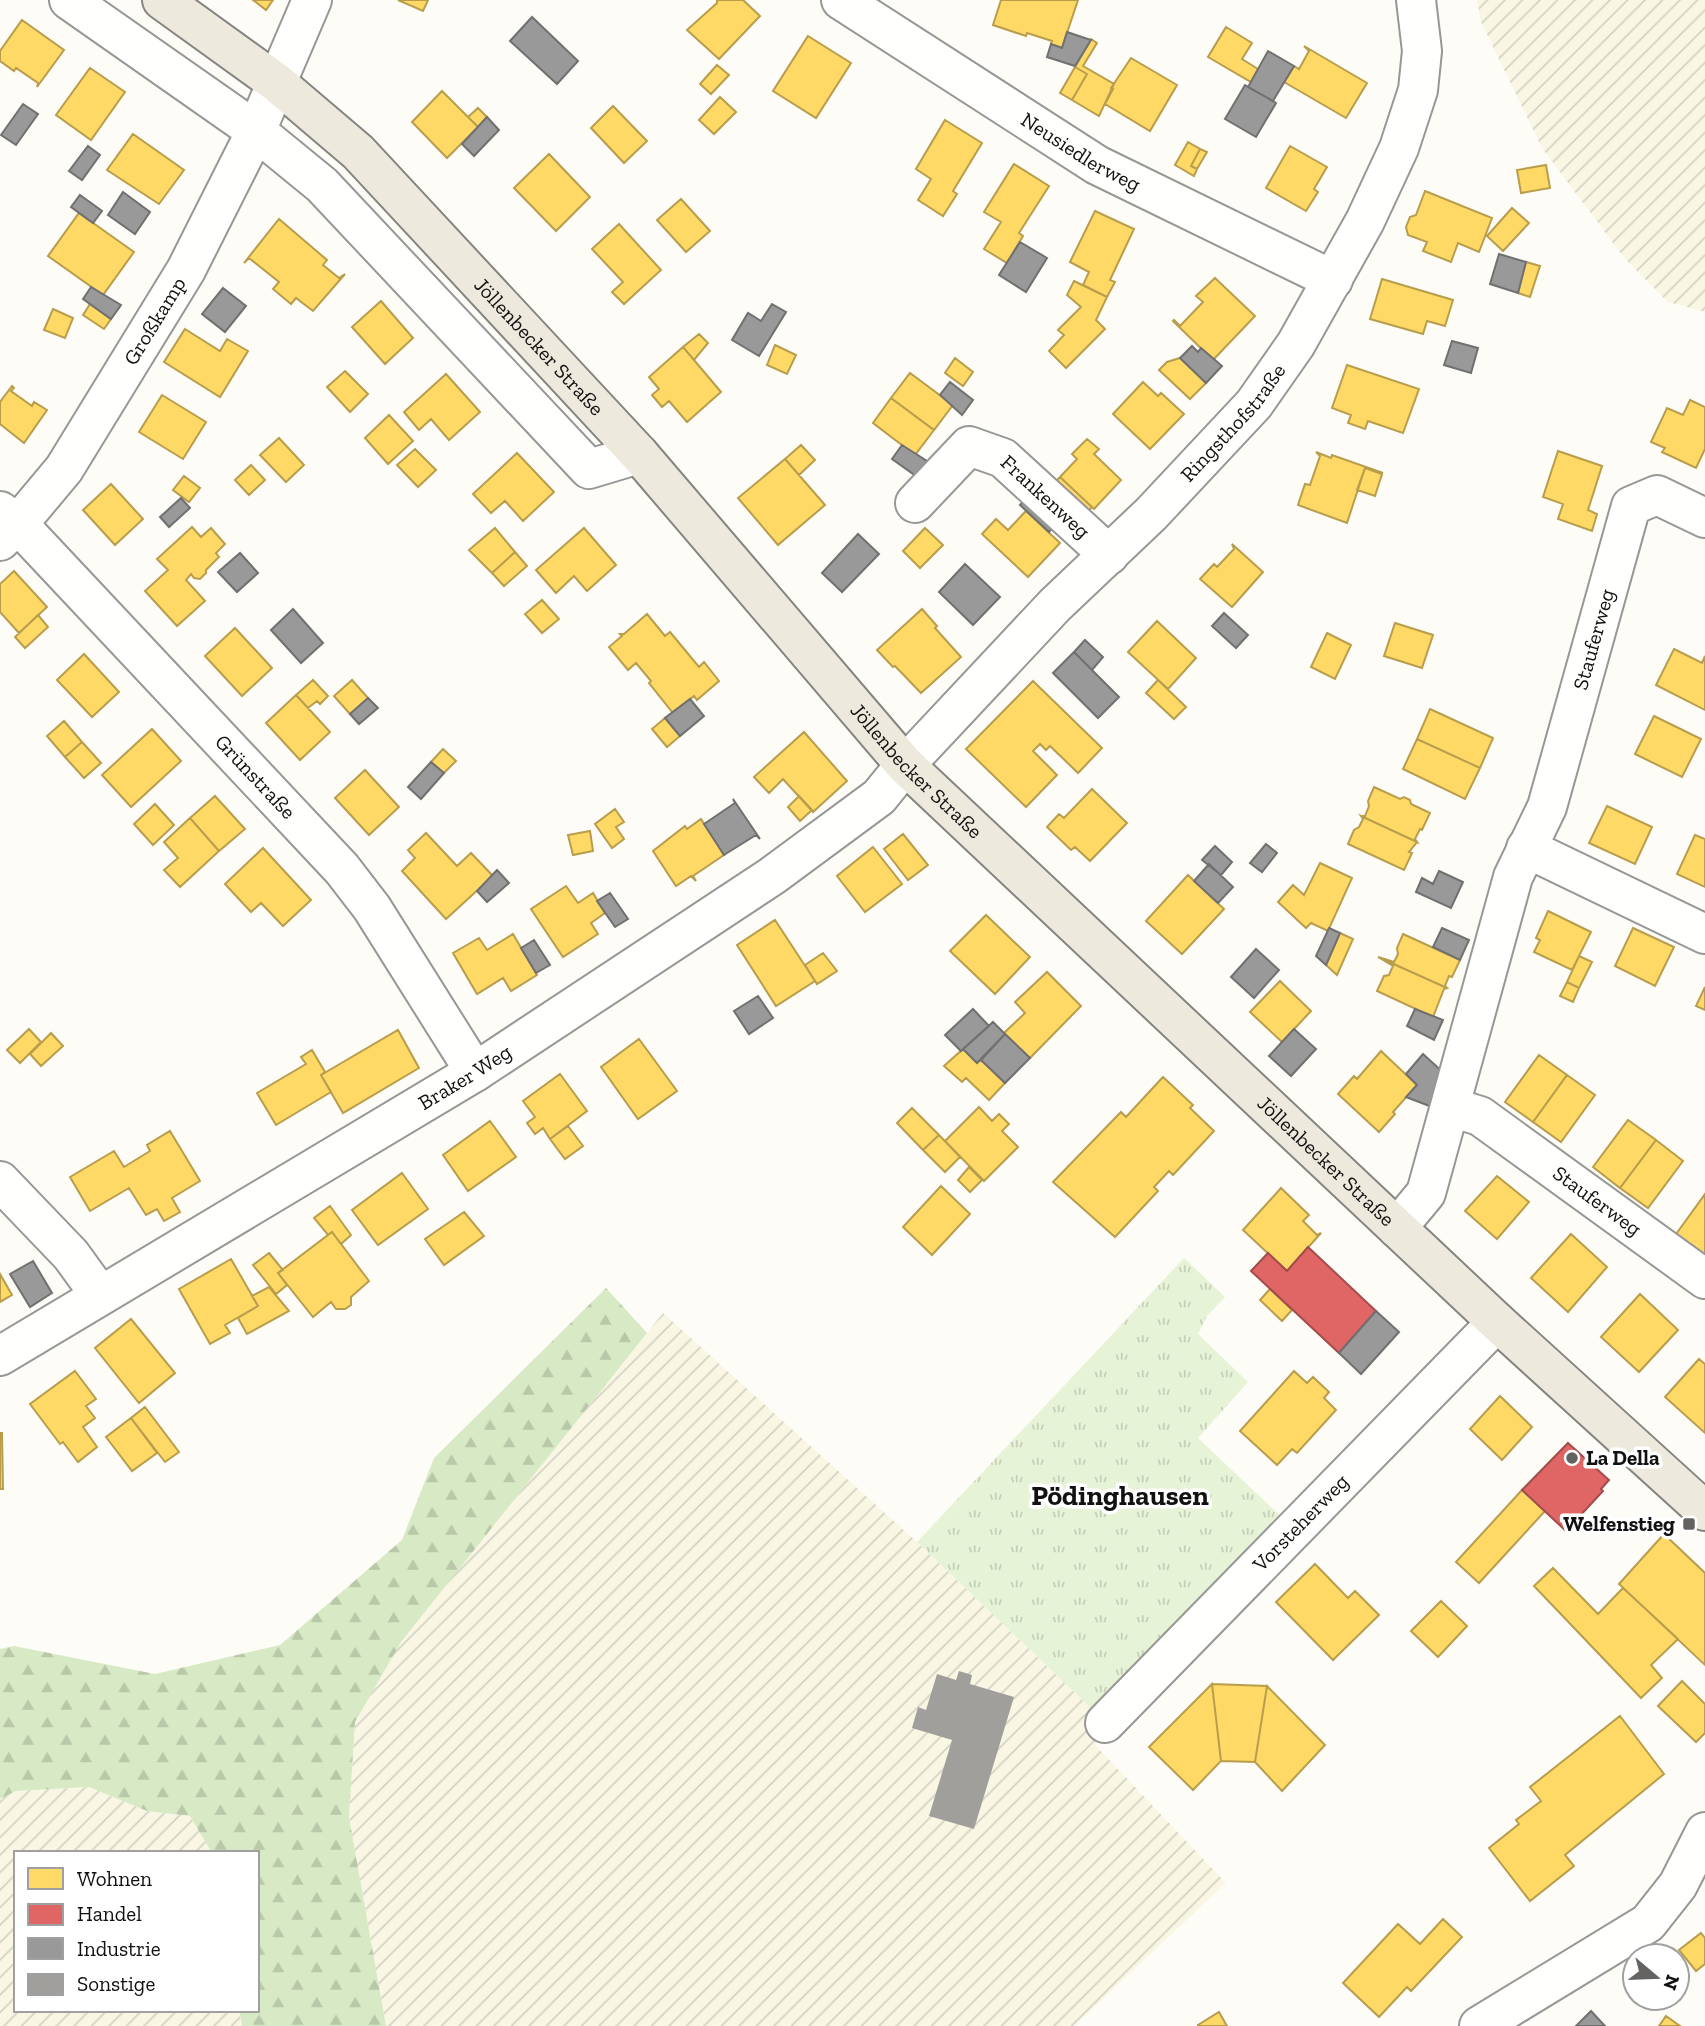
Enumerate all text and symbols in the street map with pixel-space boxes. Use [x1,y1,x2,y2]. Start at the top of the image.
street label: Neusiedlerweg [1017,106,1145,197]
street label: Großkamp [118,272,191,369]
street label: Jöllenbecker Straße [469,272,610,420]
street label: Ringsthofstraße [1175,358,1290,487]
street label: Frankenweg [996,449,1096,544]
street label: Stauferweg [1567,586,1619,692]
street label: Jöllenbecker Straße [846,698,988,843]
street label: Grünstraße [210,729,302,824]
street label: Braker Weg [414,1038,516,1115]
street label: Jöllenbecker Straße [1253,1090,1400,1231]
street label: Stauferweg [1548,1160,1647,1241]
place label: La Della [1586,1445,1660,1470]
marker: La Della [1564,1450,1580,1466]
street label: Vorsteherweg [1247,1468,1354,1577]
district label: Pödinghausen [1031,1479,1209,1512]
place label: Welfenstieg [1563,1511,1675,1536]
marker: Welfenstieg [1681,1516,1697,1532]
legend [14,1851,259,2012]
text: Wohnen [77,1866,152,1891]
text: Handel [77,1901,142,1926]
text: Industrie [77,1936,161,1961]
north arrow [1621,1942,1691,2012]
text: Sonstige [77,1971,155,1996]
text: N [1658,1972,1685,1993]

